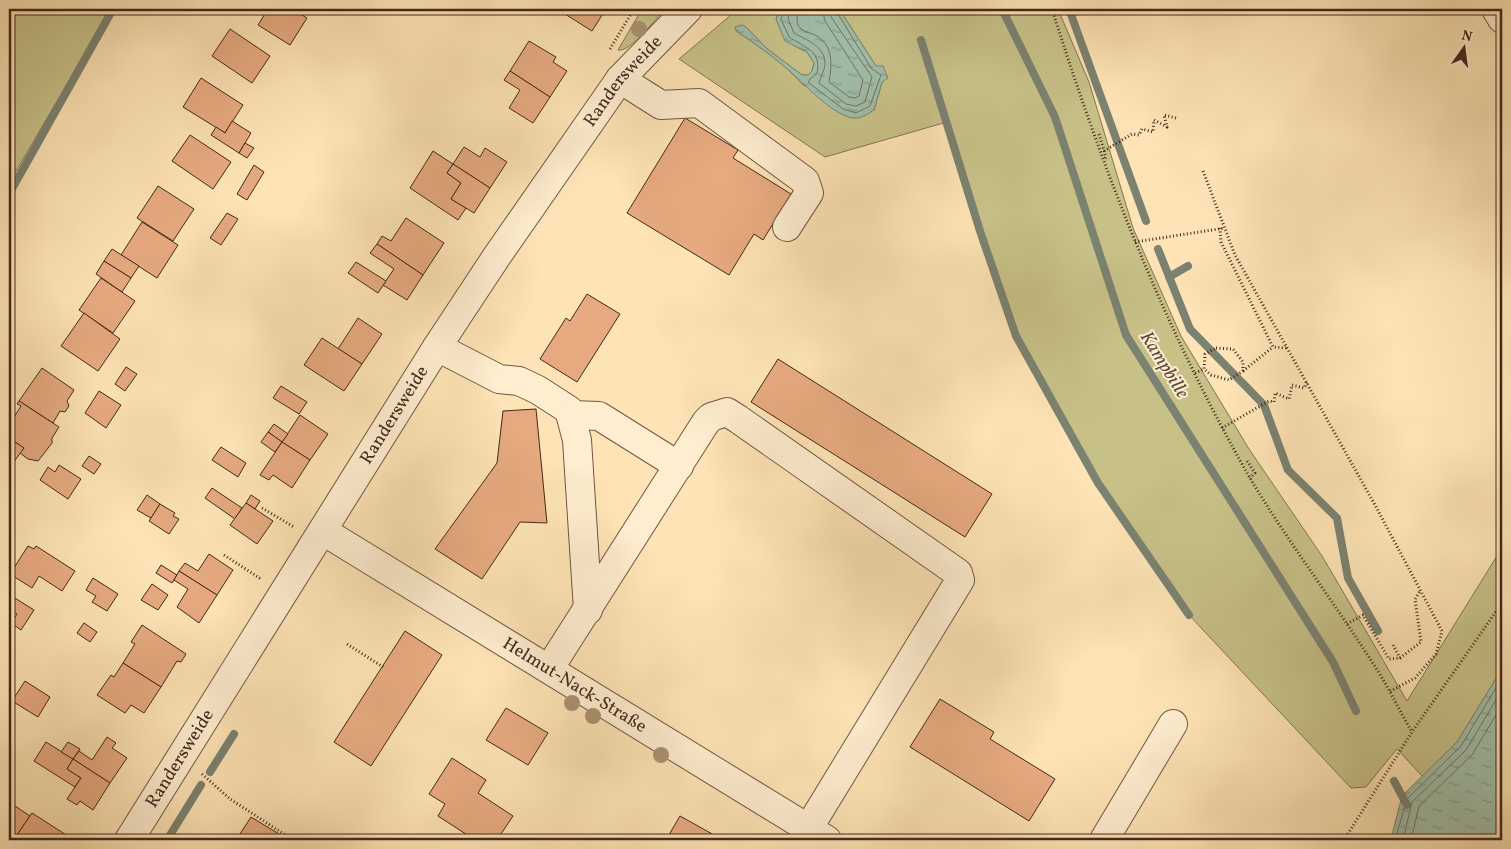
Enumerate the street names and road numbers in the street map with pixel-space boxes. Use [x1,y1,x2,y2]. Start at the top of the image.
street label: Randersweide [578,30,668,132]
street label: Randersweide [354,361,435,469]
street label: Helmut-Nack-Straße [498,631,651,739]
street label: Randersweide [140,704,220,813]

